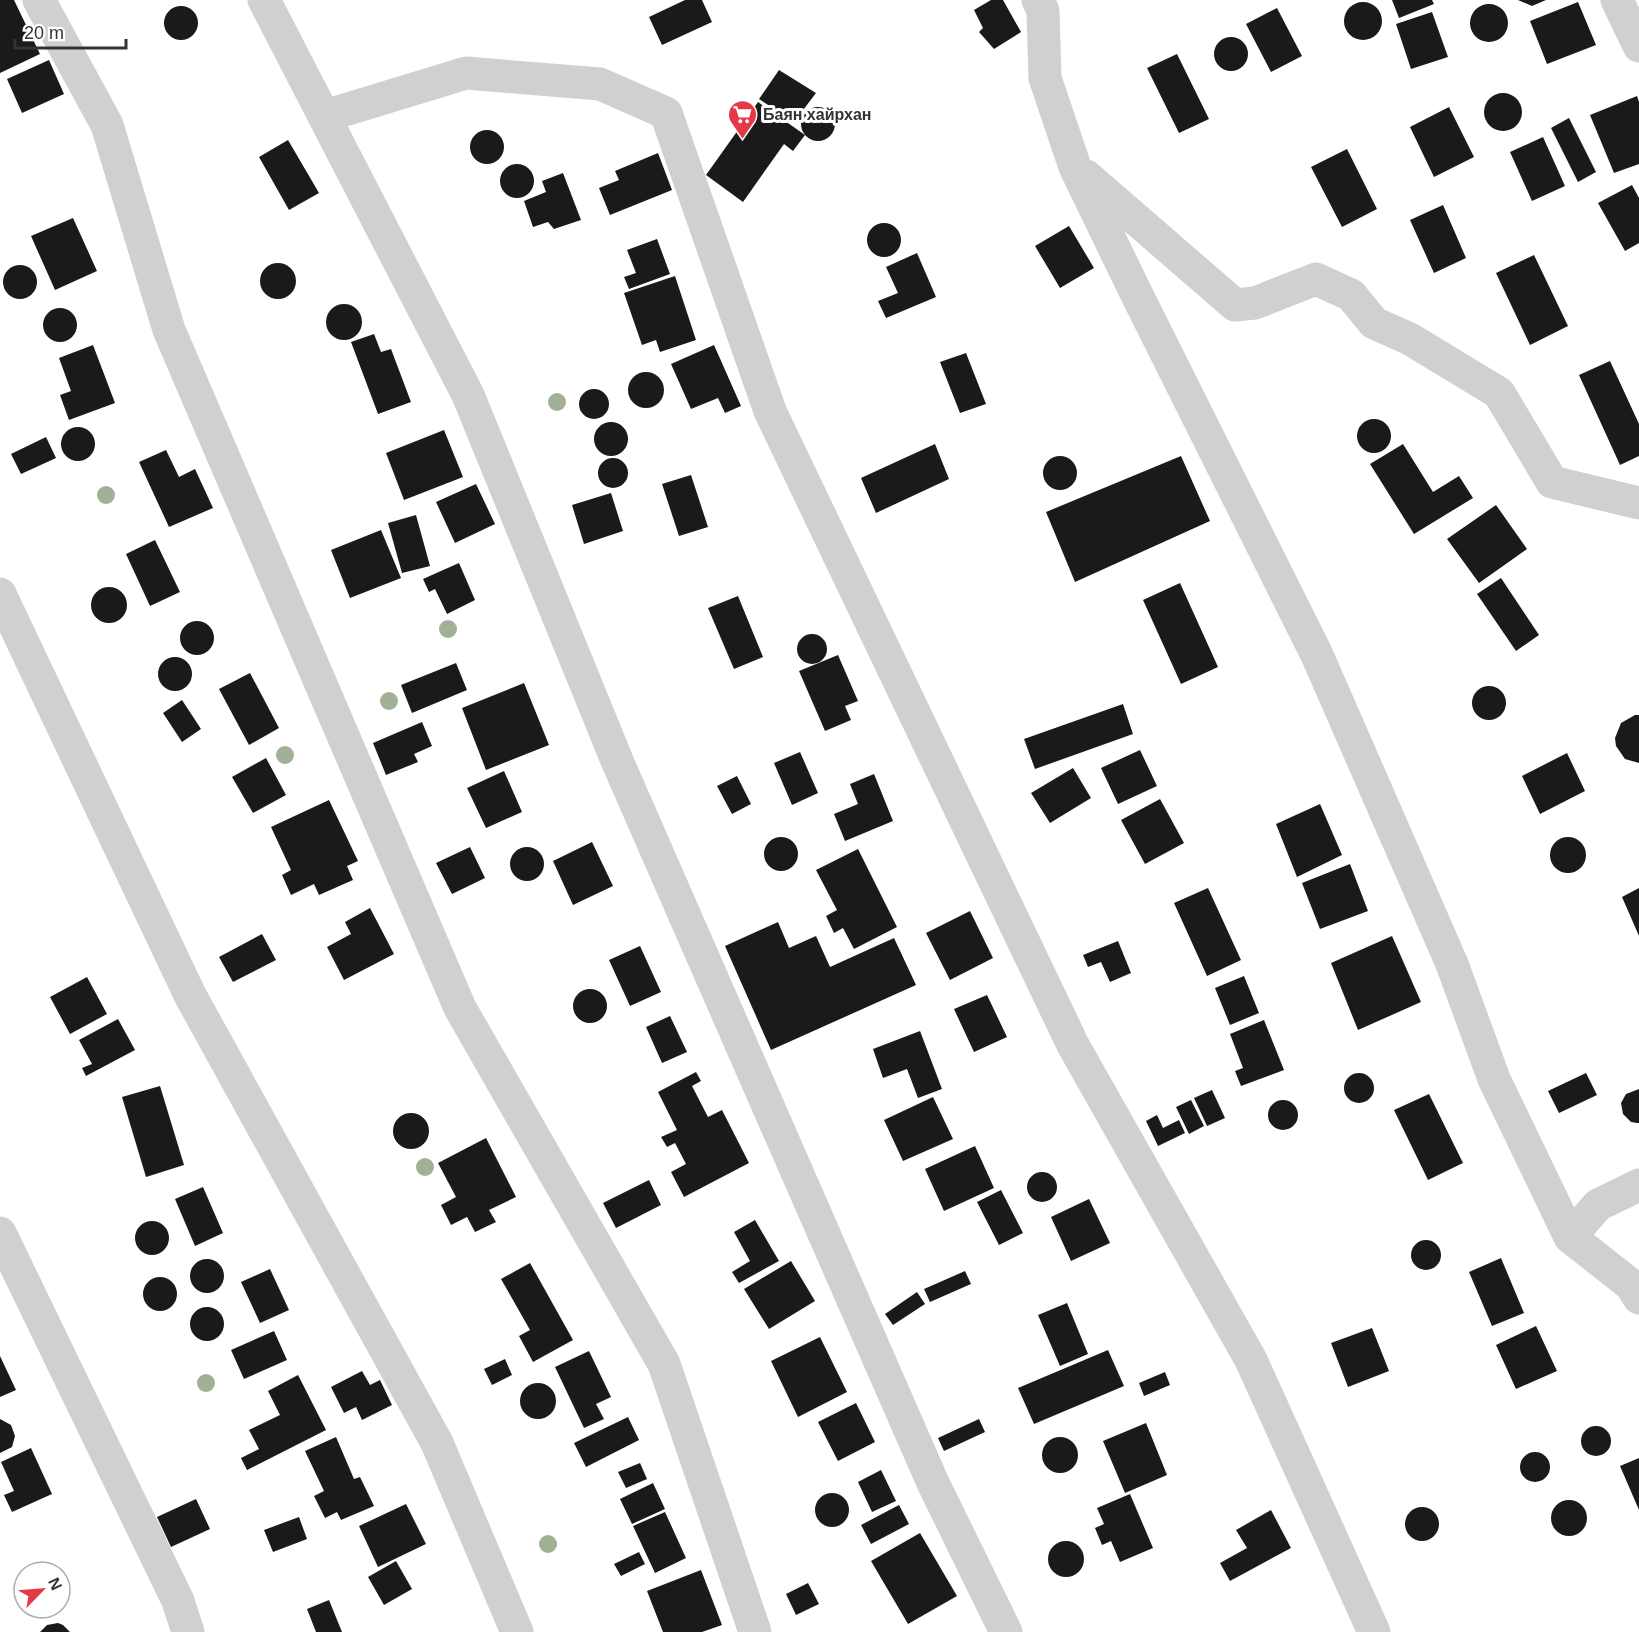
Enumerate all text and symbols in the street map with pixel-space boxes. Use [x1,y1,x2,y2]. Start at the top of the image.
scale bar [15,12,126,50]
text: 20 m [24,23,64,43]
supermarket icon: Баян хайрхан [726,98,758,140]
place label: Баян хайрхан [763,106,872,123]
north arrow [12,1560,72,1620]
text: N [45,1575,65,1593]

